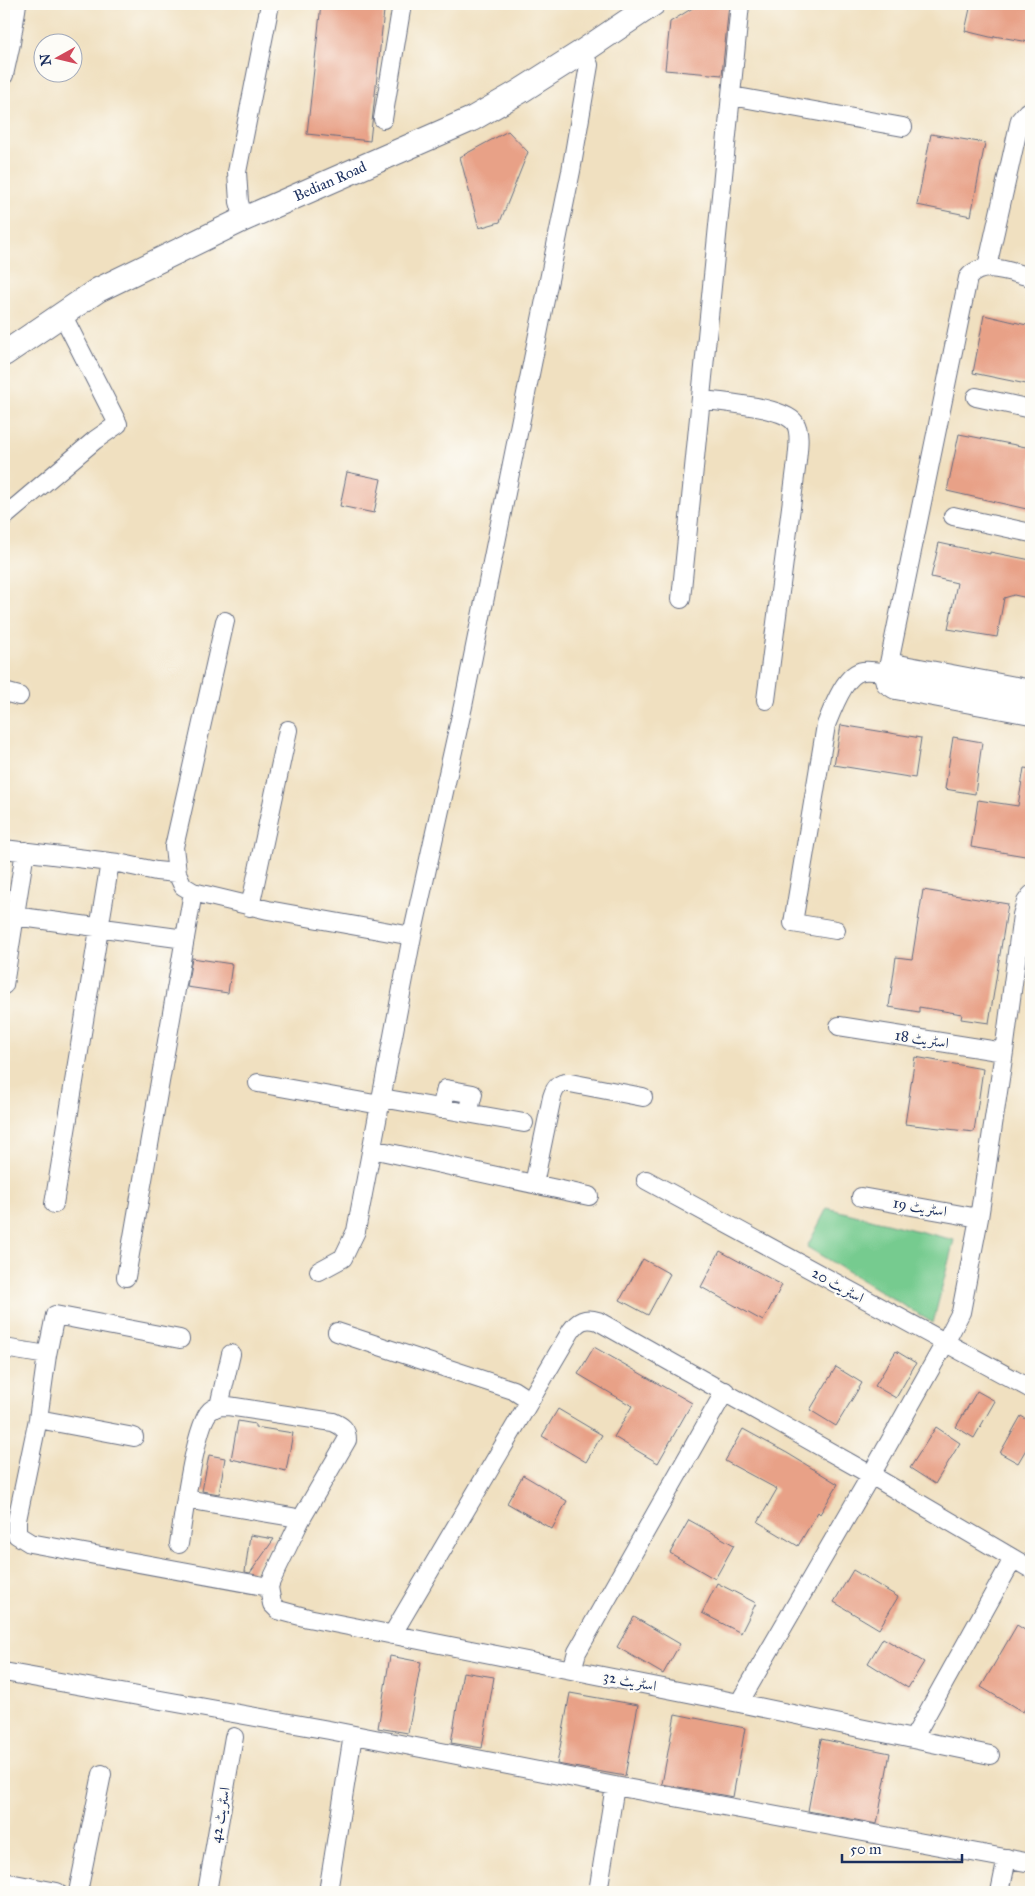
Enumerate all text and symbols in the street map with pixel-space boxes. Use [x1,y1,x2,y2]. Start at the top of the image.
north arrow [32,32,82,82]
text: N [36,53,55,67]
street label: Bedian Road [291,157,370,205]
street label: اسٹریٹ 18 [894,1026,950,1053]
street label: اسٹریٹ 19 [891,1193,948,1222]
street label: اسٹریٹ 20 [808,1263,867,1307]
street label: اسٹریٹ 32 [602,1667,658,1696]
street label: اسٹریٹ 42 [206,1786,235,1844]
scale bar [842,1831,962,1863]
text: 50 m [850,1840,882,1858]

